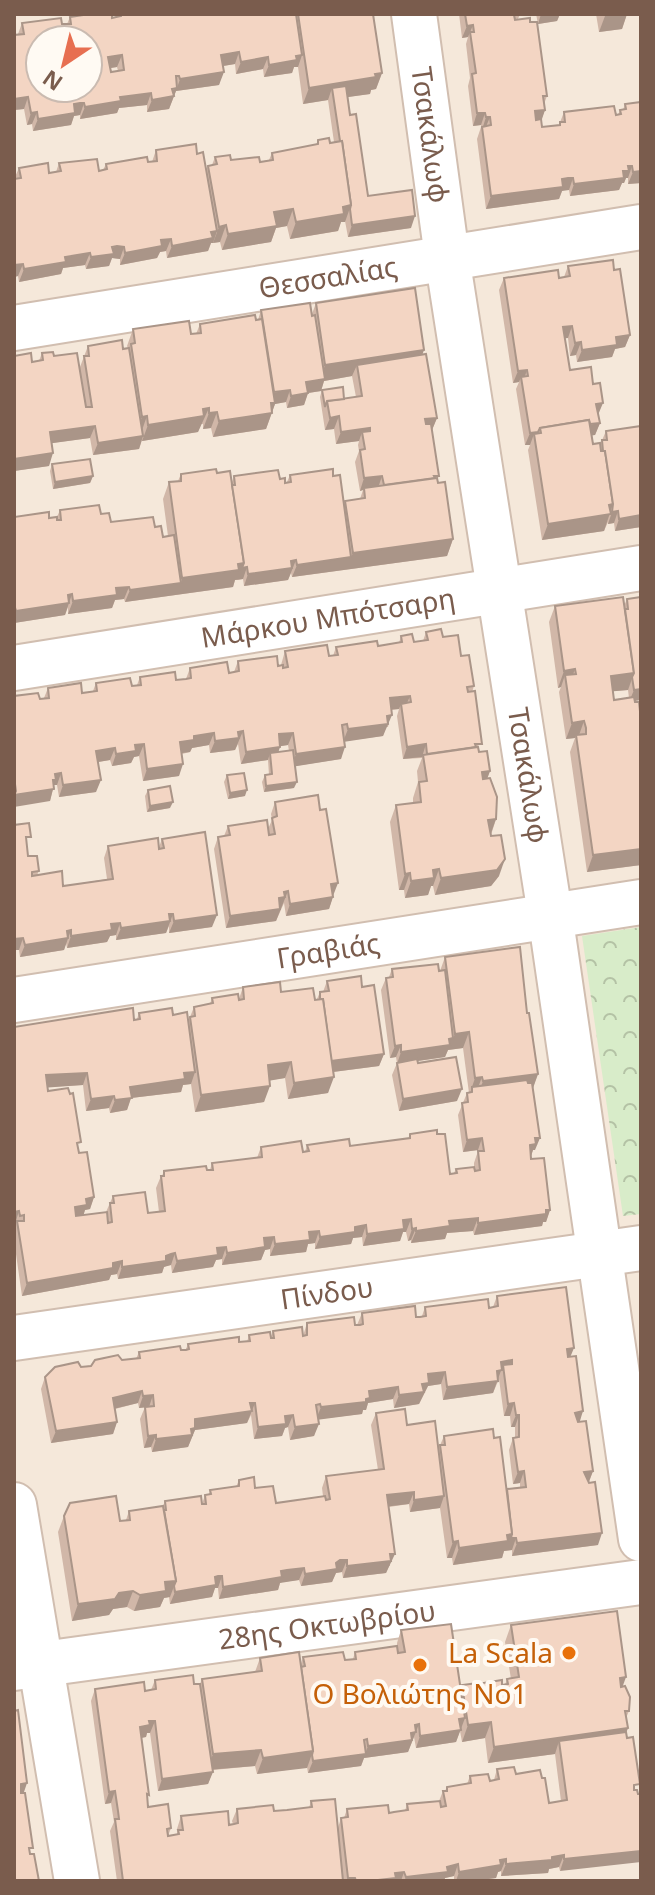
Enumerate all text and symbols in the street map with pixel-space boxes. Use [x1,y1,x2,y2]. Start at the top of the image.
north arrow [24,24,104,104]
text: N [36,64,68,99]
street label: Τσακάλωφ [403,64,459,205]
street label: Θεσσαλίας [256,247,400,306]
street label: Μάρκου Μπότσαρη [198,578,458,656]
street label: Τσακάλωφ [500,705,559,846]
street label: Γραβιάς [274,923,382,977]
street label: Πίνδου [278,1267,376,1318]
street label: 28ης Οκτωβρίου [216,1590,438,1658]
place label: La Scala [448,1633,553,1671]
marker: La Scala [560,1644,578,1662]
marker: Ο Βολιώτης Νο1 [411,1656,429,1674]
place label: Ο Βολιώτης Νο1 [313,1674,528,1712]

